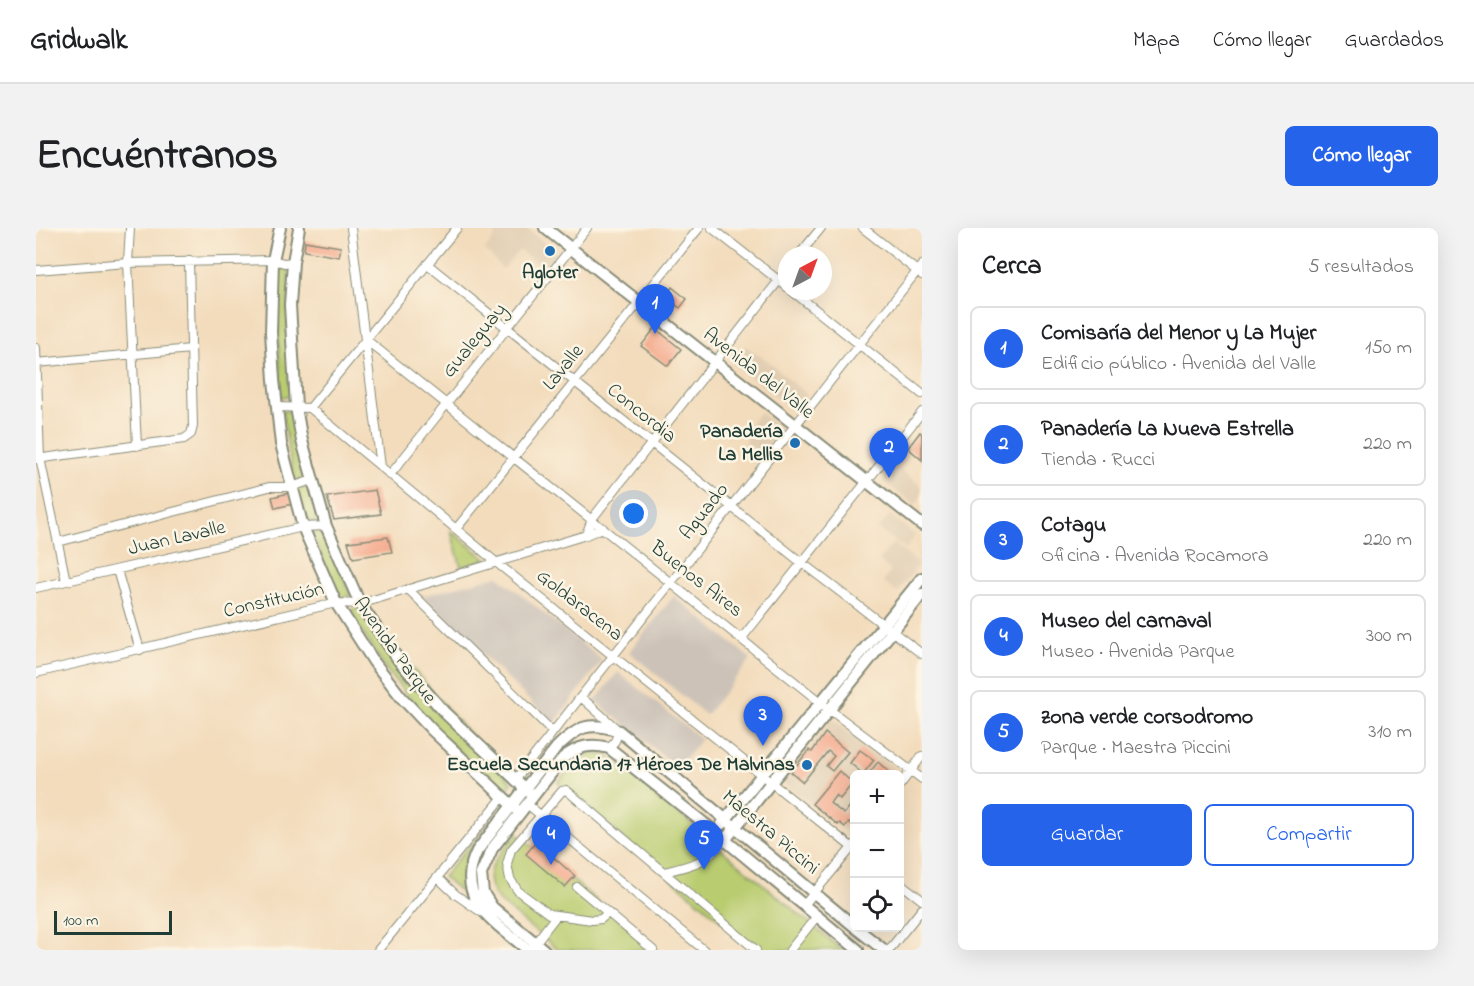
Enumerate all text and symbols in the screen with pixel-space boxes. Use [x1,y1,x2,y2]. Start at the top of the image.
text: Gridwalk [30,21,127,62]
text: Mapa [1133,26,1180,56]
text: Cómo llegar [1213,26,1311,56]
text: Guardados [1344,26,1444,56]
text: Encuéntranos [36,126,278,187]
button: Cómo llegar [1285,126,1438,186]
marker: Agloter [543,244,557,258]
north arrow [778,246,832,300]
text: Cerca [982,248,1042,286]
text: 5 resultados [1308,253,1414,282]
place label: Agloter [522,259,579,289]
pin: 1 [636,285,674,334]
street label: Gualeguay [436,297,515,385]
text: Comisaría del Menor y La Mujer [1041,318,1316,350]
street label: Avenida del Valle [696,321,820,427]
text: 1 [1000,334,1007,363]
text: 150 m [1365,334,1412,363]
street label: Lavalle [536,338,592,397]
text: Edificio público · Avenida del Valle [1041,350,1316,379]
street label: Concordia [600,377,682,451]
text: Panadería La Nueva Estrella [1041,414,1294,446]
place label: Panadería La Mellis [700,418,783,470]
pin: 2 [870,428,908,478]
text: 2 [999,430,1008,459]
text: 220 m [1363,430,1412,459]
marker: Panadería La Mellis [788,436,802,450]
text: Tienda · Rucci [1041,446,1155,475]
street label: Aguado [674,477,737,547]
your location [619,499,648,528]
text: Cotagu [1041,510,1106,542]
street label: Juan Lavalle [125,514,229,564]
text: 3 [999,526,1008,555]
text: 220 m [1363,526,1412,555]
street label: Buenos Aires [643,534,748,625]
text: Oficina · Avenida Rocamora [1041,542,1269,571]
street label: Goldaracena [529,563,629,649]
street label: Constitución [221,575,327,627]
street label: Avenida Parque [345,591,443,711]
text: Museo del carnaval [1041,606,1212,638]
text: 4 [999,622,1008,651]
text: 300 m [1366,622,1412,651]
text: Museo · Avenida Parque [1041,638,1234,667]
pin: 3 [744,696,782,746]
text: zona verde corsodromo [1041,702,1253,734]
text: 5 [998,718,1009,747]
text: 310 m [1368,718,1412,747]
text: Parque · Maestra Piccini [1041,734,1231,763]
place label: Escuela Secundaria 17 Héroes De Malvinas [447,751,795,780]
marker: Escuela Secundaria 17 Héroes De Malvinas [800,758,814,772]
map controls [850,770,904,932]
button: + [850,770,904,824]
street label: Maestra Piccini [715,783,825,883]
button: Guardar [982,804,1192,866]
button: Compartir [1204,804,1414,866]
pin: 4 [532,816,570,865]
pin: 5 [684,820,724,870]
button: − [850,824,904,878]
button: locate [850,878,904,932]
scale bar [54,908,172,936]
text: 100 m [63,909,98,933]

